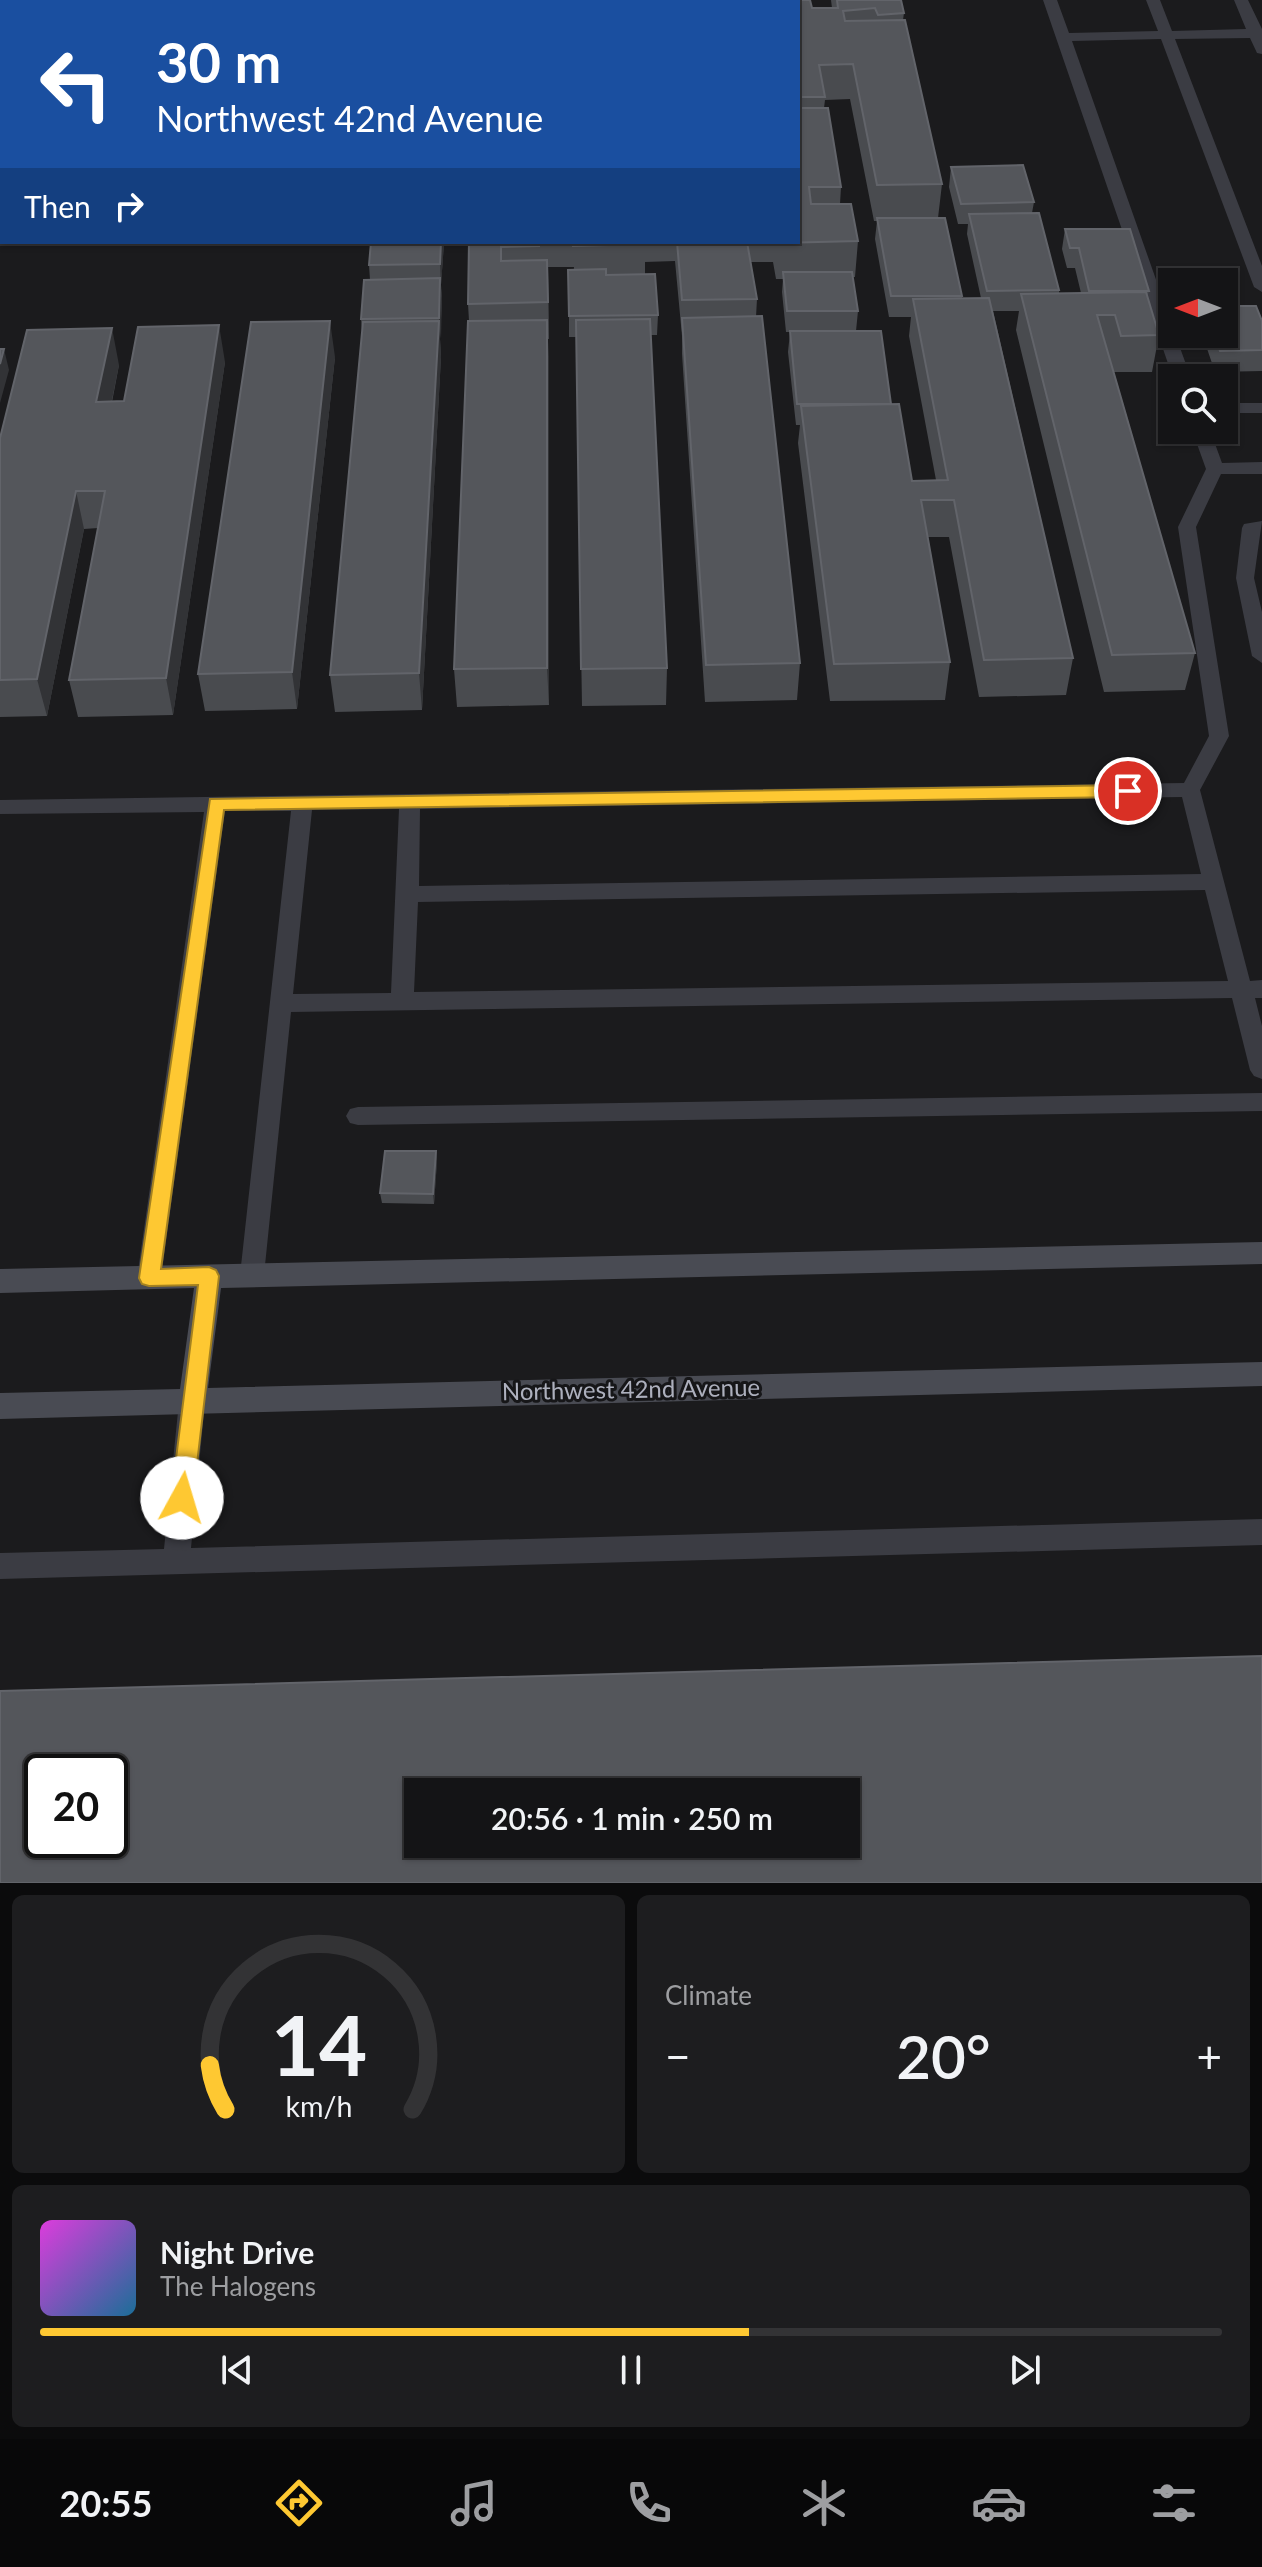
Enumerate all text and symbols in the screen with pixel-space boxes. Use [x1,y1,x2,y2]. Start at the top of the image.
text: 30 m [156,28,281,95]
icon: left [24,32,128,136]
text: Northwest 42nd Avenue [156,96,543,140]
icon: right [107,184,151,228]
text: Then [24,188,91,224]
north arrow [1158,268,1238,348]
map controls [1158,268,1238,444]
button: search [1158,364,1238,444]
pin [1094,757,1162,825]
icon: arrive [1106,769,1150,813]
street label: Northwest 42nd Avenue [502,1372,760,1405]
position arrow [140,1456,224,1540]
speed limit sign: 20 [24,1754,128,1858]
text: 20:56 · 1 min · 250 m [491,1800,773,1836]
text: Climate [665,1979,752,2011]
text: 14 [270,1994,367,2094]
text: 20° [896,2020,991,2092]
text: − [665,2030,691,2082]
text: + [1196,2030,1222,2082]
text: km/h [285,2089,352,2123]
text: Night Drive [160,2234,314,2270]
text: The Halogens [160,2270,316,2302]
icon: previous [215,2348,259,2392]
icon: pause [609,2348,653,2392]
icon: next [1003,2348,1047,2392]
icon: directions [271,2475,327,2531]
icon: music [446,2475,502,2531]
icon: phone [621,2475,677,2531]
icon: climate [796,2475,852,2531]
icon: car [971,2475,1027,2531]
icon: filters [1146,2475,1202,2531]
text: 20:55 [60,2481,152,2525]

